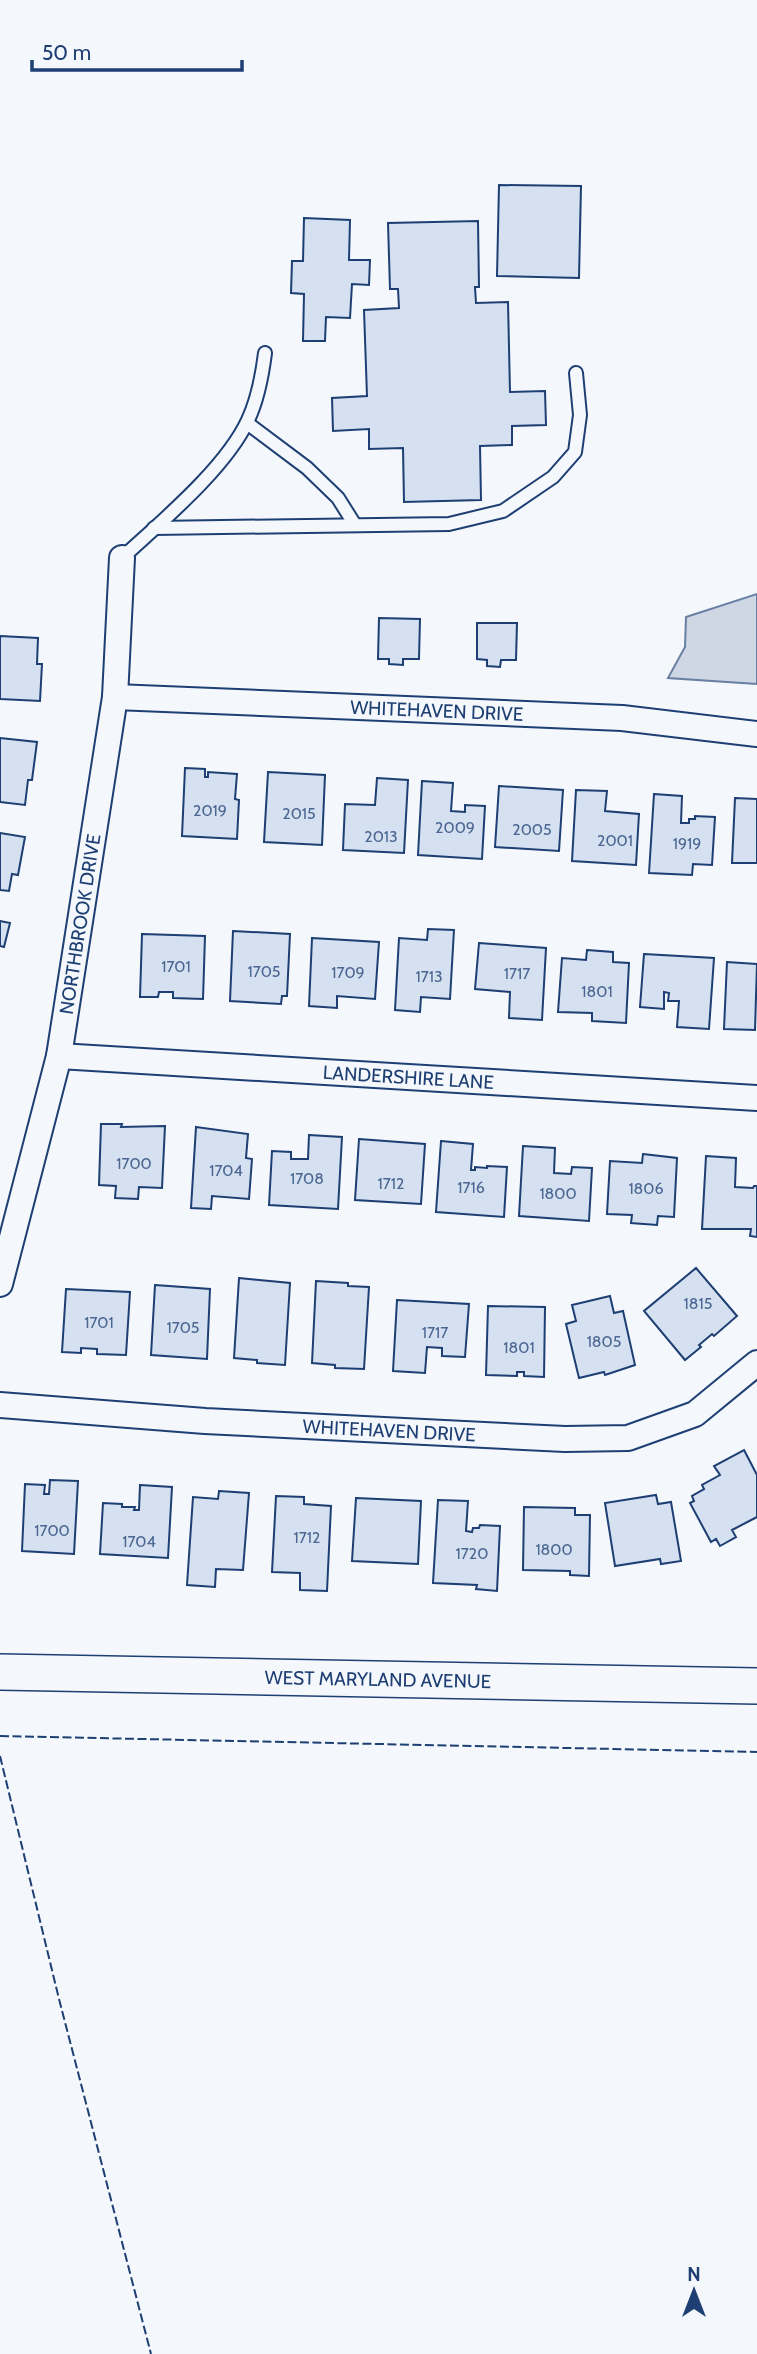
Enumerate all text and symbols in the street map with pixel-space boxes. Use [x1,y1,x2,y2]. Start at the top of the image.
scale bar [32,28,242,72]
text: 50 m [42,40,91,65]
street label: WHITEHAVEN DRIVE [350,696,524,726]
house number: 2019 [193,801,227,820]
house number: 2015 [282,804,316,823]
house number: 2009 [435,818,475,837]
house number: 2005 [512,820,552,839]
house number: 2013 [364,827,398,846]
house number: 2001 [597,831,633,850]
street label: NORTHBROOK DRIVE [55,832,105,1016]
house number: 1919 [673,834,701,853]
house number: 1701 [161,957,191,976]
house number: 1705 [248,962,280,981]
house number: 1709 [331,963,365,982]
house number: 1717 [504,964,530,983]
house number: 1713 [415,967,443,986]
house number: 1801 [581,982,613,1001]
street label: LANDERSHIRE LANE [322,1061,495,1094]
house number: 1700 [116,1154,152,1173]
house number: 1704 [209,1161,243,1180]
house number: 1708 [290,1169,324,1188]
house number: 1712 [378,1174,404,1193]
house number: 1716 [457,1178,485,1197]
house number: 1806 [628,1179,664,1198]
house number: 1800 [539,1184,577,1203]
house number: 1815 [684,1294,712,1313]
house number: 1701 [84,1313,114,1332]
house number: 1705 [167,1318,199,1337]
house number: 1717 [422,1323,448,1342]
house number: 1805 [587,1332,621,1351]
house number: 1801 [503,1338,535,1357]
street label: WHITEHAVEN DRIVE [302,1415,476,1447]
house number: 1700 [34,1521,70,1540]
house number: 1712 [294,1528,320,1547]
house number: 1704 [122,1532,156,1551]
house number: 1800 [535,1540,573,1559]
house number: 1720 [456,1544,488,1563]
street label: WEST MARYLAND AVENUE [264,1666,491,1693]
north arrow [659,2256,729,2326]
text: N [687,2263,701,2286]

